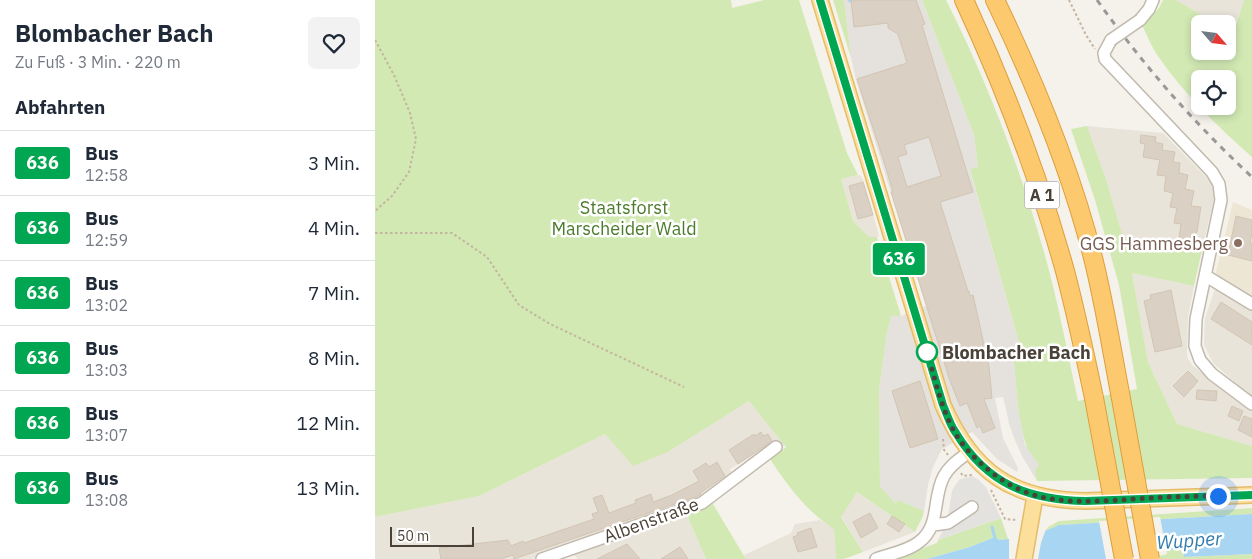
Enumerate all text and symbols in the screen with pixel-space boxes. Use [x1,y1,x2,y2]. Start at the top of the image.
north arrow [1191,15,1236,60]
map controls [1191,15,1236,115]
text: Blombacher Bach [15,17,213,49]
button: heart [308,17,360,69]
text: Zu Fuß · 3 Min. · 220 m [15,52,181,72]
button: locate [1191,70,1236,115]
text: Abfahrten [15,95,105,119]
text: Bus [85,141,119,165]
text: 636 [26,151,59,174]
text: 3 Min. [308,151,360,175]
text: 12:58 [85,165,128,185]
road number: A 1 [1025,182,1059,208]
park label: Staatsforst Marscheider Wald [551,196,697,240]
text: Bus [85,206,119,230]
text: 636 [26,216,59,239]
text: 4 Min. [308,216,360,240]
text: 12:59 [85,230,128,250]
place label: GGS Hammesberg [1080,232,1228,255]
marker: GGS Hammesberg [1232,237,1244,249]
line badge: 636 [870,243,928,275]
text: 636 [883,247,915,270]
text: Bus [85,271,119,295]
text: 636 [26,281,59,304]
text: 7 Min. [308,281,360,305]
text: 13:02 [85,295,128,315]
text: Bus [85,336,119,360]
marker: Blombacher Bach [916,341,938,363]
place label: Blombacher Bach [942,341,1091,364]
text: 636 [26,346,59,369]
text: 8 Min. [308,346,360,370]
text: 13:03 [85,360,128,380]
text: Bus [85,401,119,425]
text: 636 [26,411,59,434]
text: 12 Min. [297,411,360,435]
text: 13:07 [85,425,128,445]
text: Bus [85,466,119,490]
text: 636 [26,476,59,499]
text: 13 Min. [297,476,360,500]
your location [1206,484,1231,509]
text: 13:08 [85,490,128,510]
street label: Albenstraße [600,492,702,548]
scale bar [390,524,474,547]
water label: Wupper [1156,526,1223,554]
text: 50 m [397,527,429,545]

